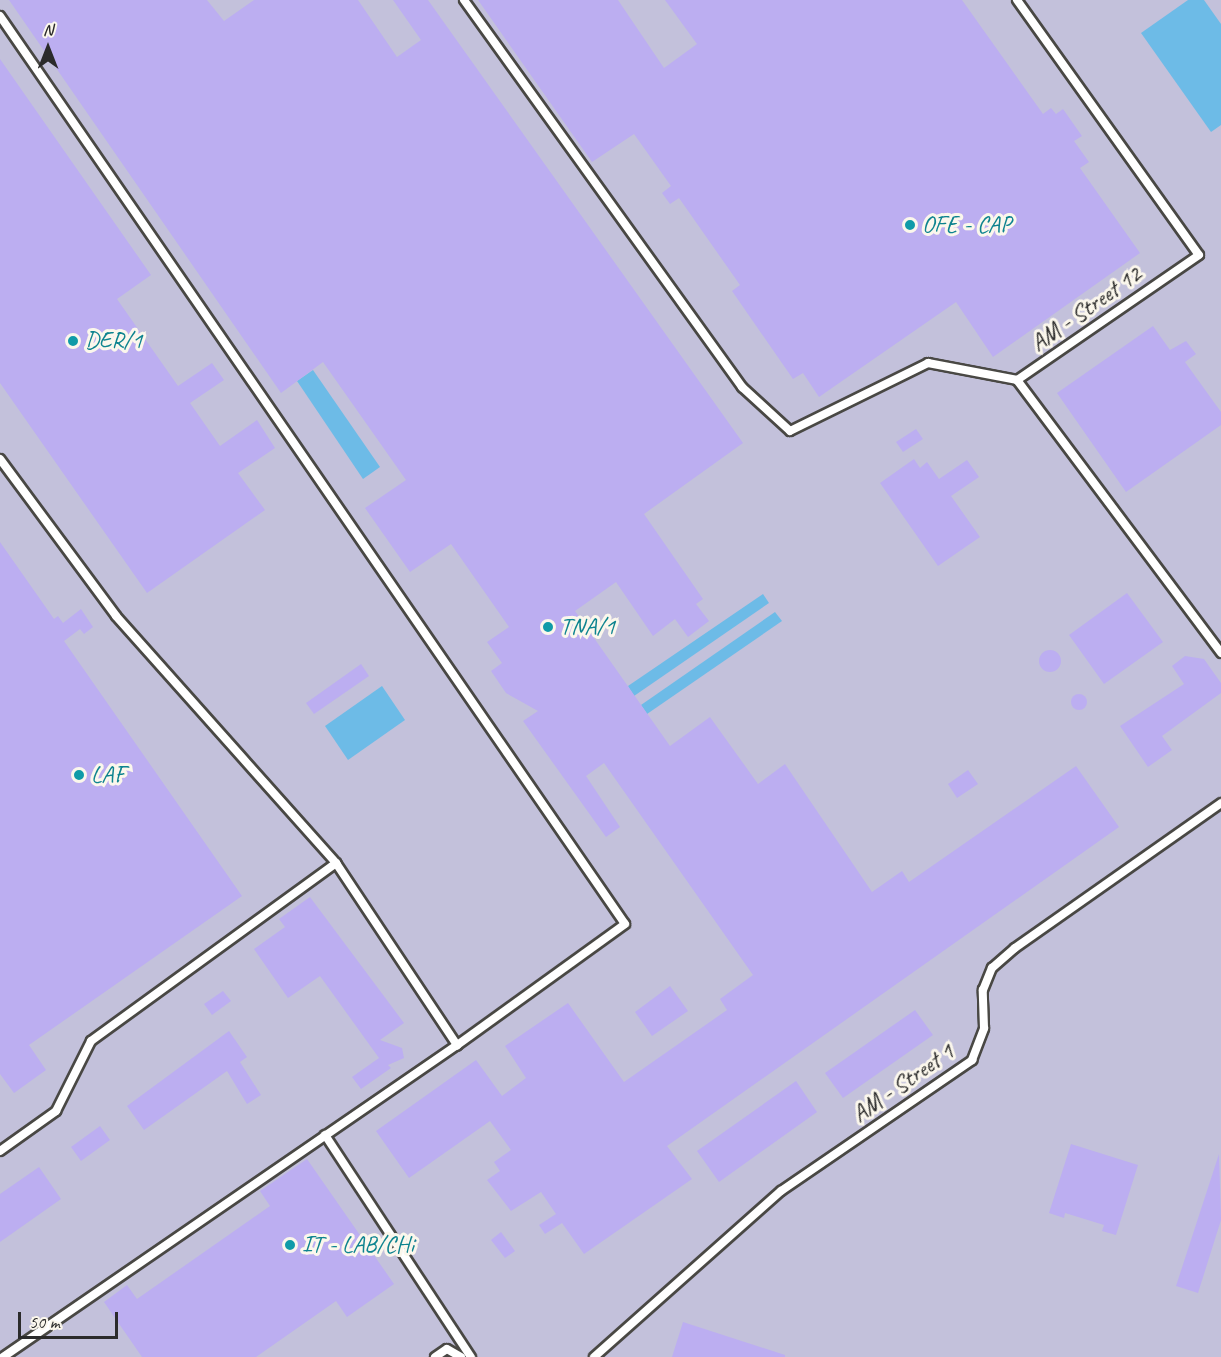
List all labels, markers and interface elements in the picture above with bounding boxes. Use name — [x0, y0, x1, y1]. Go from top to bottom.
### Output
north arrow — [18, 18, 78, 78]
text: N — [43, 20, 53, 40]
place label: OFE - CAP — [922, 211, 1011, 239]
marker: OFE - CAP — [903, 218, 917, 232]
street label: AM - Street 12 — [1025, 260, 1147, 358]
place label: DER/1 — [85, 327, 142, 355]
marker: DER/1 — [66, 334, 80, 348]
place label: TNA/1 — [560, 613, 615, 641]
marker: TNA/1 — [541, 620, 555, 634]
place label: LAF — [91, 761, 124, 789]
marker: LAF — [72, 768, 86, 782]
street label: AM - Street 1 — [846, 1037, 960, 1129]
place label: IT - LAB/CHi — [302, 1231, 414, 1259]
marker: IT - LAB/CHi — [283, 1238, 297, 1252]
scale bar — [21, 1300, 122, 1338]
text: 50 m — [29, 1311, 60, 1333]

